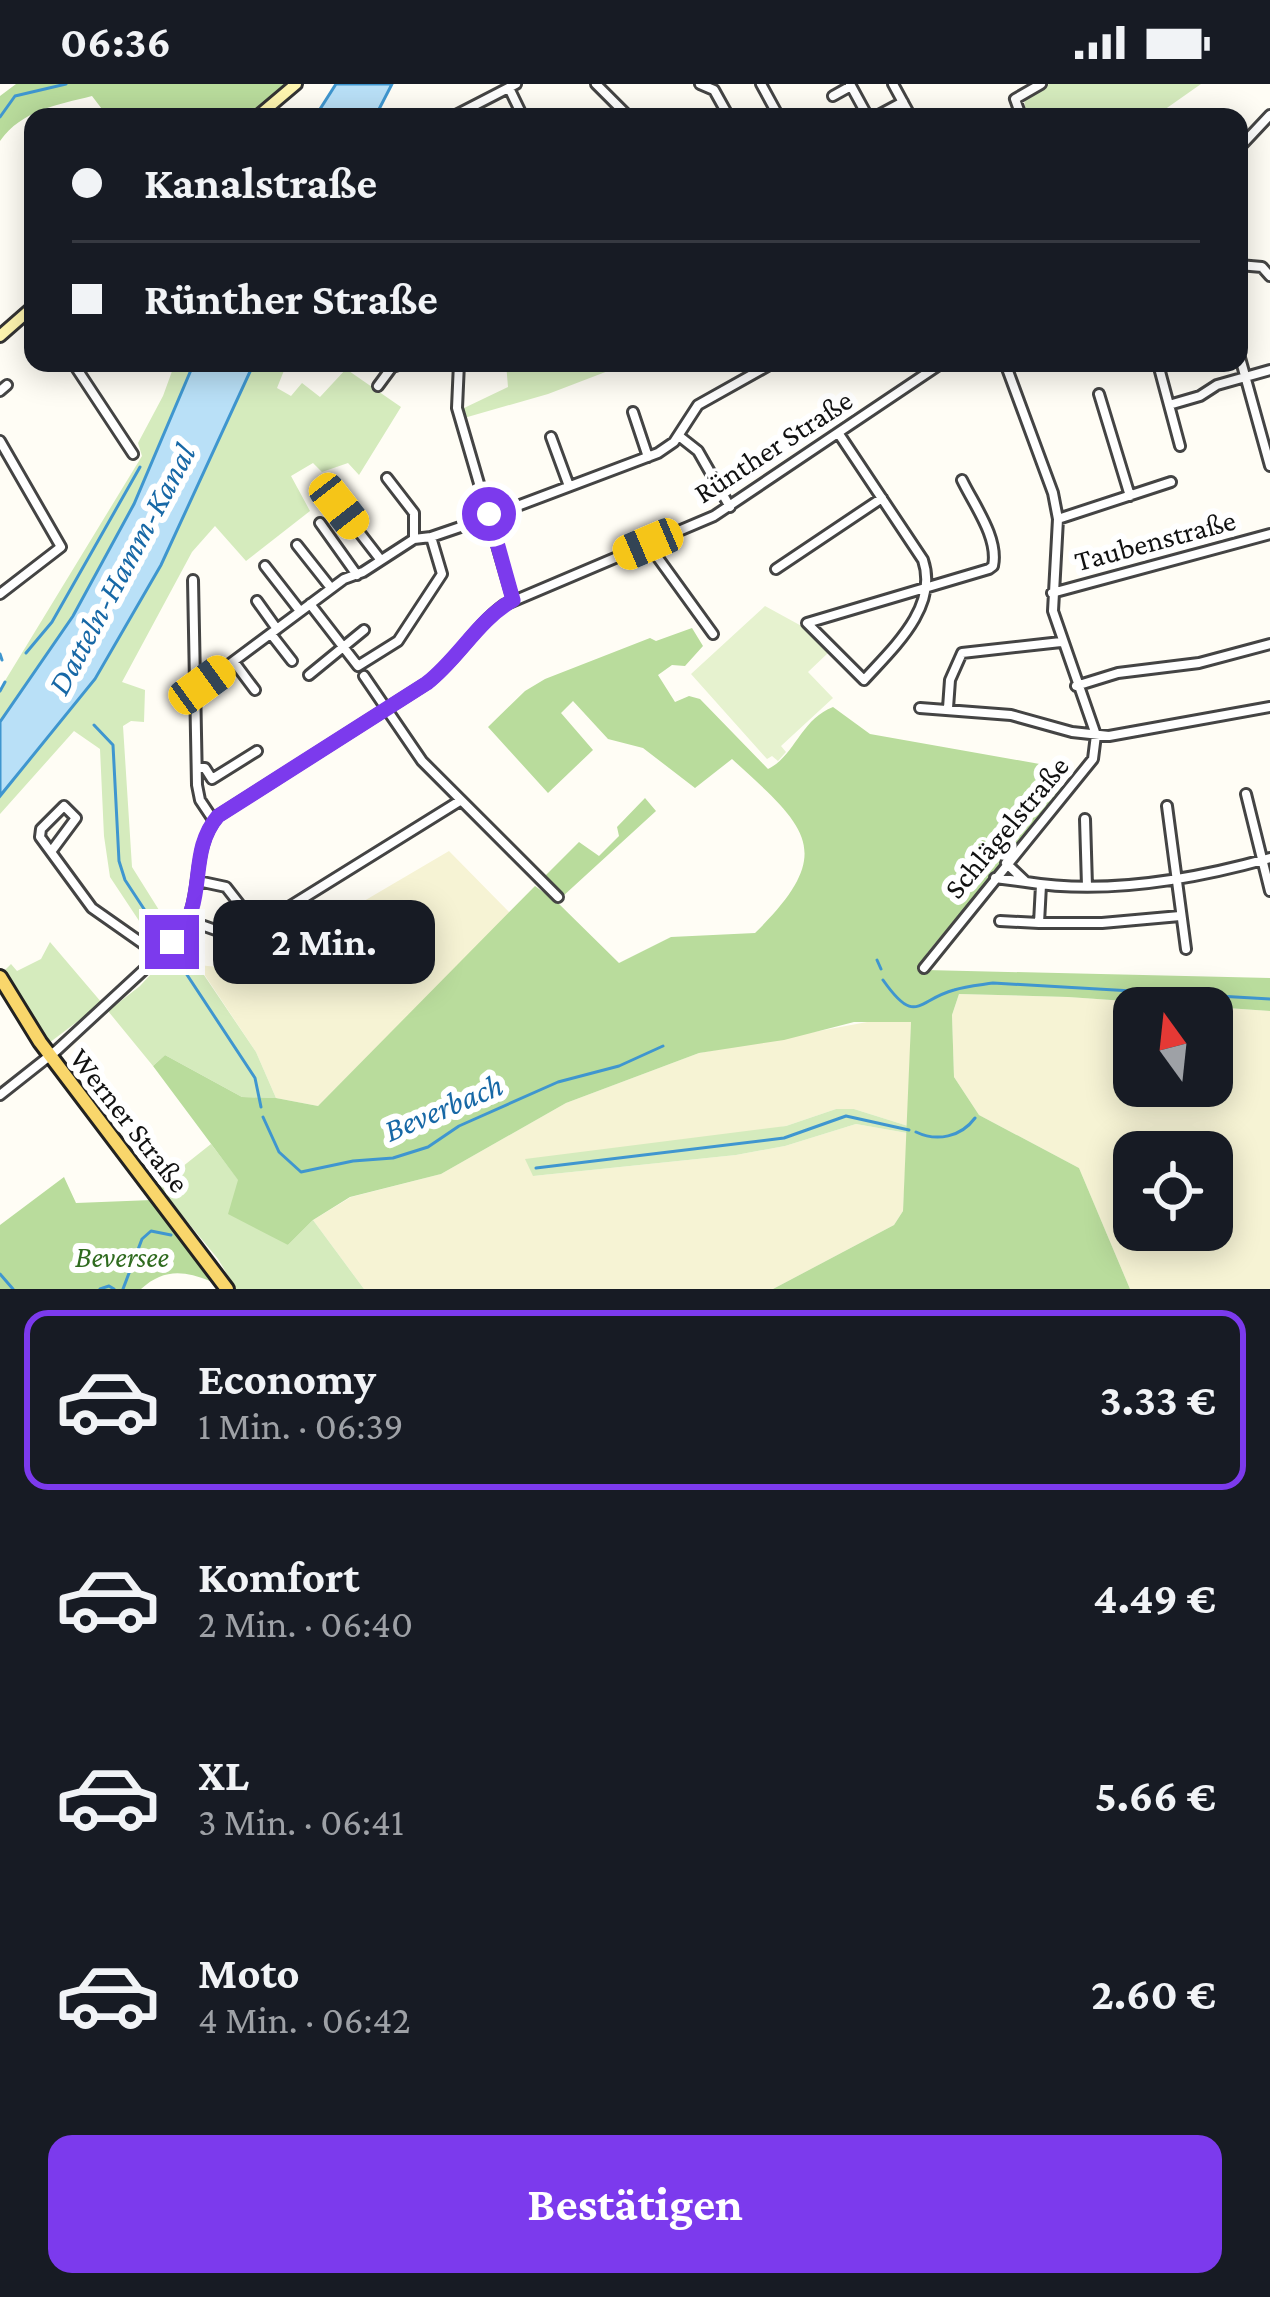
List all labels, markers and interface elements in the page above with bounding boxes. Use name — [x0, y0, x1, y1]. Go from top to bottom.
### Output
text: 06:36 — [60, 17, 171, 67]
text: Kanalstraße — [144, 158, 377, 208]
text: Rünther Straße — [144, 274, 438, 324]
street label: Rünther Straße — [688, 383, 858, 509]
water label: Datteln-Hamm-Kanal — [39, 437, 203, 700]
car — [303, 467, 375, 545]
route start — [462, 487, 516, 541]
street label: Taubenstraße — [1071, 503, 1239, 577]
car — [608, 513, 688, 575]
car — [162, 649, 242, 721]
street label: Schlägelstraße — [937, 749, 1076, 905]
callout: 2 Min. — [214, 900, 436, 984]
route end — [145, 915, 199, 969]
text: 2 Min. — [271, 920, 377, 963]
north arrow — [1113, 987, 1233, 1107]
map controls — [1113, 987, 1233, 1251]
street label: Werner Straße — [64, 1041, 196, 1199]
water label: Beverbach — [378, 1065, 508, 1149]
button: locate — [1113, 1131, 1233, 1251]
park label: Beversee — [75, 1240, 169, 1273]
icon: car — [54, 1346, 162, 1454]
text: Economy — [198, 1354, 376, 1404]
text: 3.33 € — [1100, 1375, 1216, 1425]
text: 1 Min. · 06:39 — [198, 1404, 404, 1447]
icon: car — [54, 1544, 162, 1652]
text: Komfort — [198, 1552, 359, 1602]
text: 4.49 € — [1093, 1573, 1216, 1623]
text: 2 Min. · 06:40 — [198, 1602, 413, 1645]
icon: car — [54, 1742, 162, 1850]
text: XL — [198, 1750, 249, 1800]
text: 5.66 € — [1095, 1771, 1216, 1821]
text: 3 Min. · 06:41 — [198, 1800, 404, 1843]
icon: car — [54, 1940, 162, 2048]
text: Moto — [198, 1948, 300, 1998]
text: 2.60 € — [1091, 1969, 1216, 2019]
text: 4 Min. · 06:42 — [198, 1998, 411, 2041]
button: Bestätigen — [48, 2135, 1222, 2273]

